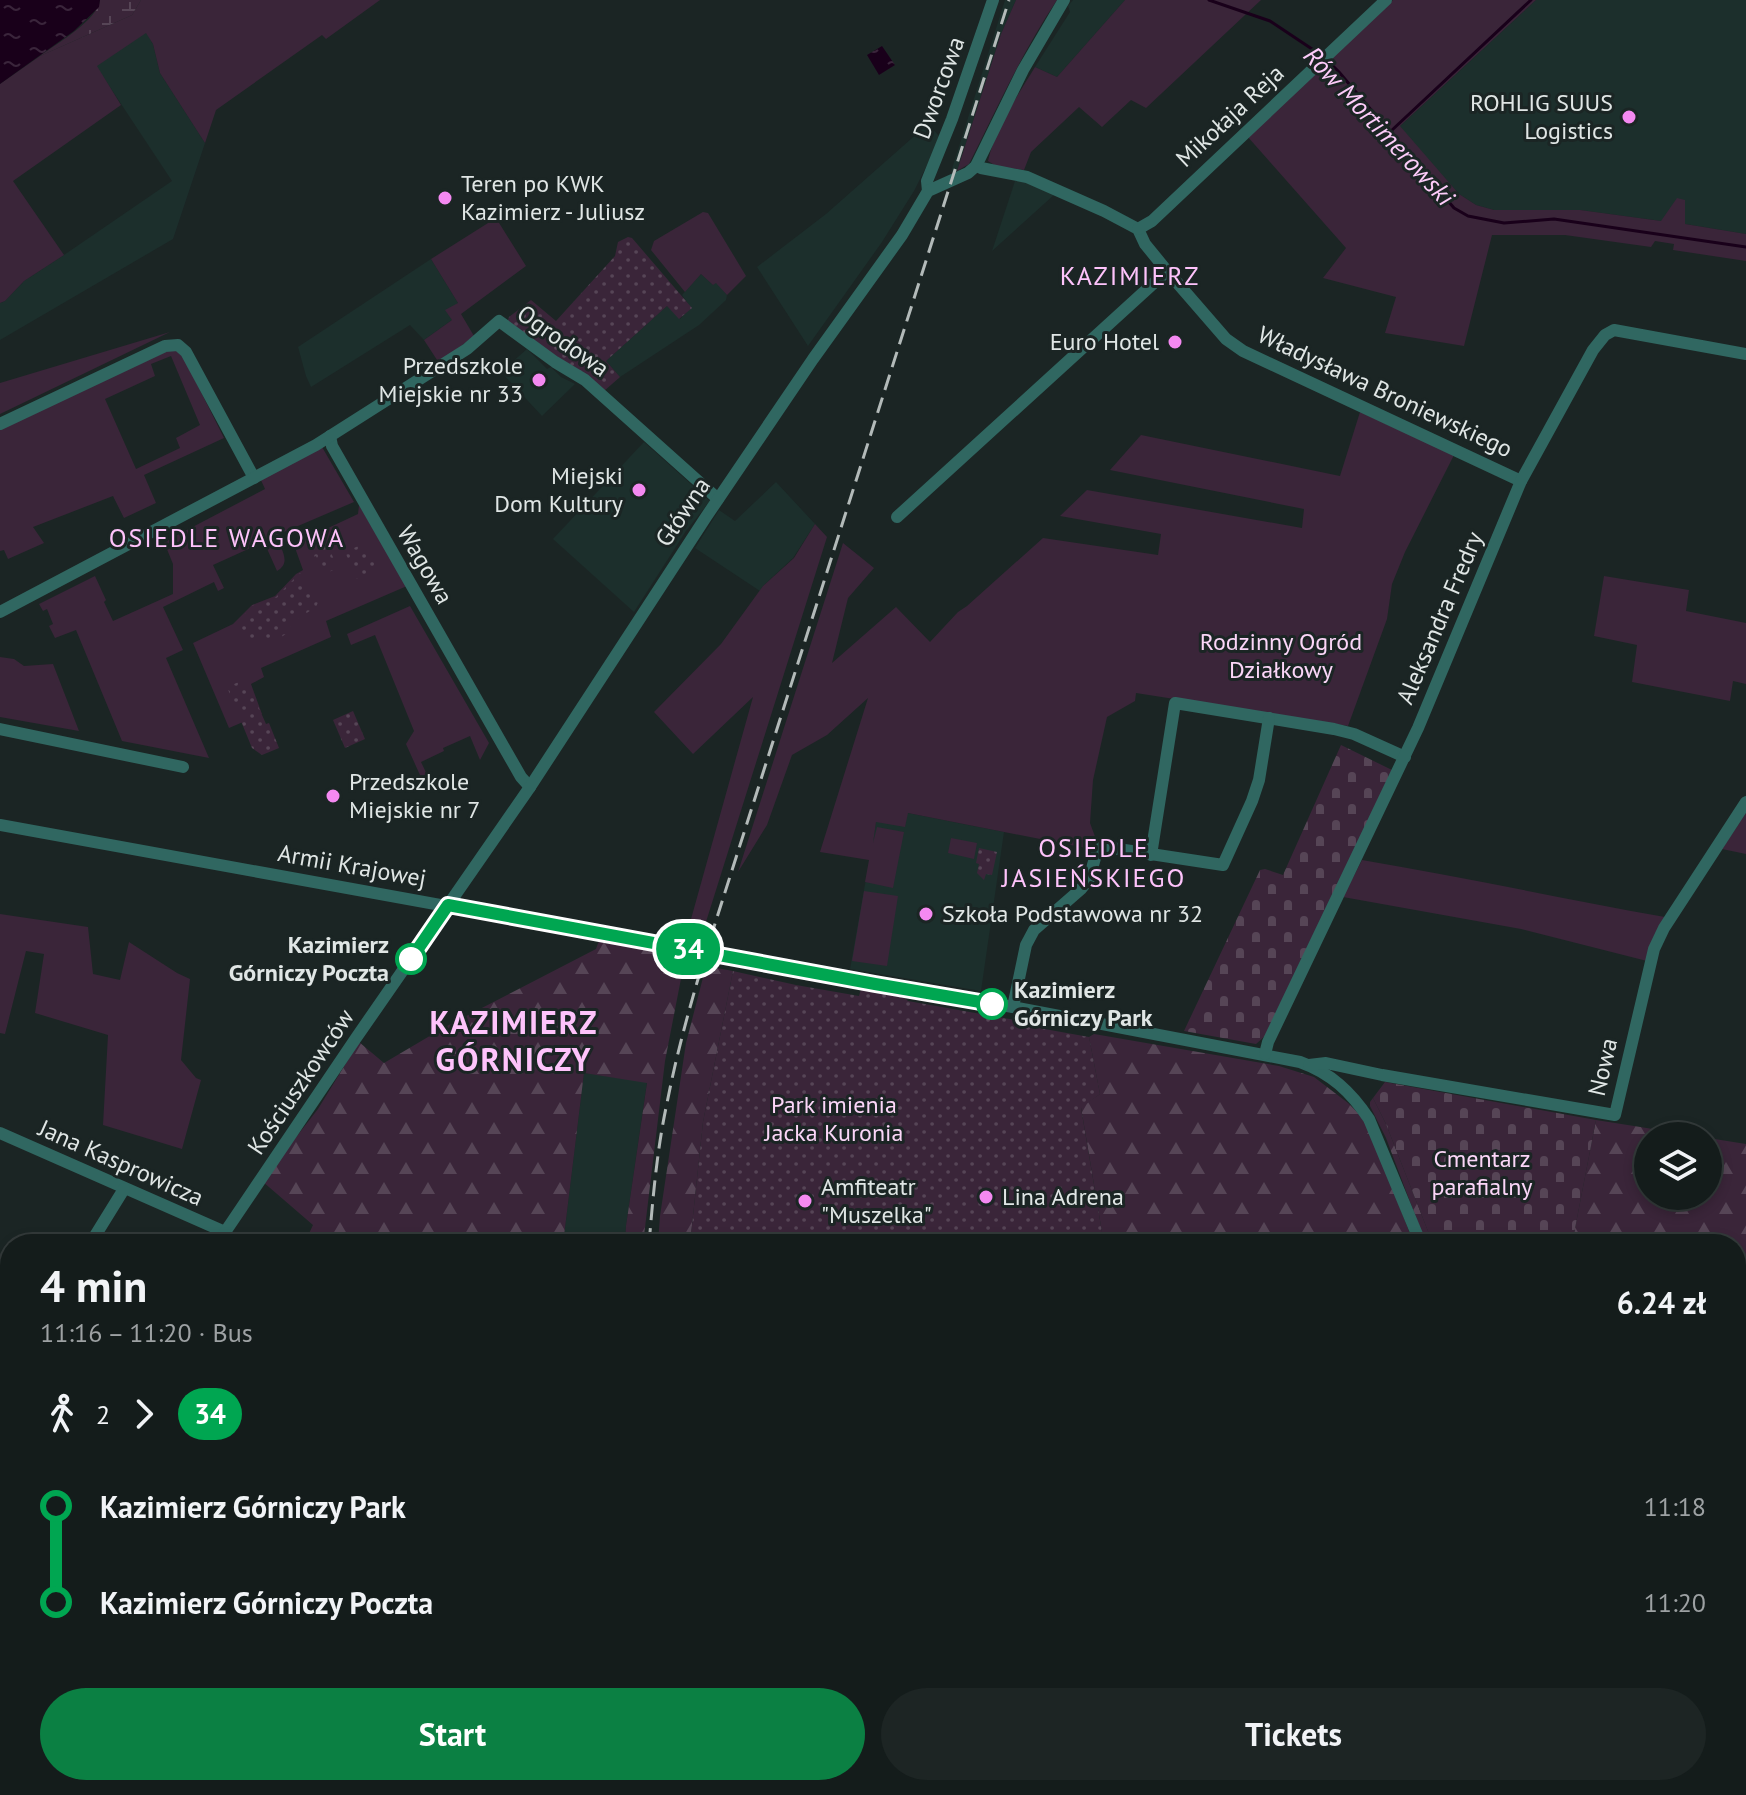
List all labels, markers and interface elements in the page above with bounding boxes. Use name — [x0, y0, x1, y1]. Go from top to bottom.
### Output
street label: Dworcowa — [906, 32, 971, 143]
water label: Rów Mortimerowski — [1297, 39, 1463, 213]
street label: Mikołaja Reja — [1169, 58, 1290, 174]
place label: ROHLIG SUUS Logistics — [1470, 87, 1613, 146]
marker: ROHLIG SUUS Logistics — [1620, 108, 1638, 126]
place label: Teren po KWK Kazimierz - Juliusz — [461, 168, 645, 227]
marker: Teren po KWK Kazimierz - Juliusz — [436, 189, 454, 207]
district label: KAZIMIERZ — [1060, 259, 1200, 292]
street label: Ogrodowa — [511, 298, 615, 384]
street label: Władysława Broniewskiego — [1253, 319, 1518, 464]
place label: Euro Hotel — [1050, 326, 1159, 357]
marker: Euro Hotel — [1166, 333, 1184, 351]
place label: Przedszkole Miejskie nr 33 — [378, 350, 523, 409]
marker: Przedszkole Miejskie nr 33 — [530, 371, 548, 389]
place label: Miejski Dom Kultury — [494, 460, 623, 519]
street label: Główna — [648, 471, 717, 552]
marker: Miejski Dom Kultury — [630, 481, 648, 499]
street label: Wagowa — [391, 520, 460, 610]
district label: OSIEDLE WAGOWA — [109, 521, 345, 554]
street label: Aleksandra Fredry — [1389, 527, 1490, 709]
park label: Rodzinny Ogród Działkowy — [1200, 626, 1362, 685]
place label: Przedszkole Miejskie nr 7 — [349, 766, 480, 825]
marker: Przedszkole Miejskie nr 7 — [324, 787, 342, 805]
district label: OSIEDLE JASIEŃSKIEGO — [1001, 831, 1186, 894]
street label: Armii Krajowej — [276, 837, 429, 894]
place label: Szkoła Podstawowa nr 32 — [942, 898, 1203, 929]
marker: Szkoła Podstawowa nr 32 — [917, 905, 935, 923]
line badge: 34 — [652, 923, 724, 975]
place label: Kazimierz Górniczy Poczta — [229, 929, 389, 988]
text: 34 — [672, 930, 704, 967]
marker: Kazimierz Górniczy Poczta — [396, 944, 426, 974]
place label: Kazimierz Górniczy Park — [1014, 974, 1153, 1033]
marker: Kazimierz Górniczy Park — [977, 989, 1007, 1019]
district label: KAZIMIERZ GÓRNICZY — [429, 1001, 599, 1080]
street label: Kościuszkowców — [240, 1003, 361, 1161]
street label: Nowa — [1581, 1035, 1624, 1099]
park label: Park imienia Jacka Kuronia — [764, 1089, 903, 1148]
street label: Jana Kasprowicza — [33, 1112, 208, 1213]
map controls — [1634, 1122, 1722, 1210]
button: layers — [1634, 1122, 1722, 1210]
park label: Cmentarz parafialny — [1431, 1143, 1533, 1202]
place label: Amfiteatr "Muszelka" — [821, 1171, 932, 1230]
place label: Lina Adrena — [1002, 1181, 1124, 1212]
marker: Lina Adrena — [977, 1188, 995, 1206]
marker: Amfiteatr "Muszelka" — [796, 1192, 814, 1210]
text: 4 min — [40, 1257, 147, 1314]
text: 6.24 zł — [1617, 1283, 1706, 1322]
text: 11:16 – 11:20 · Bus — [40, 1316, 253, 1349]
icon: walk — [40, 1392, 84, 1436]
icon: forward — [122, 1392, 166, 1436]
text: 34 — [194, 1395, 226, 1432]
text: 2 — [96, 1398, 110, 1431]
text: Kazimierz Górniczy Park — [100, 1487, 406, 1526]
text: 11:18 — [1644, 1490, 1706, 1523]
text: Kazimierz Górniczy Poczta — [100, 1583, 433, 1622]
text: 11:20 — [1644, 1586, 1706, 1619]
button: Start — [40, 1688, 865, 1780]
button: Tickets — [881, 1688, 1706, 1780]

